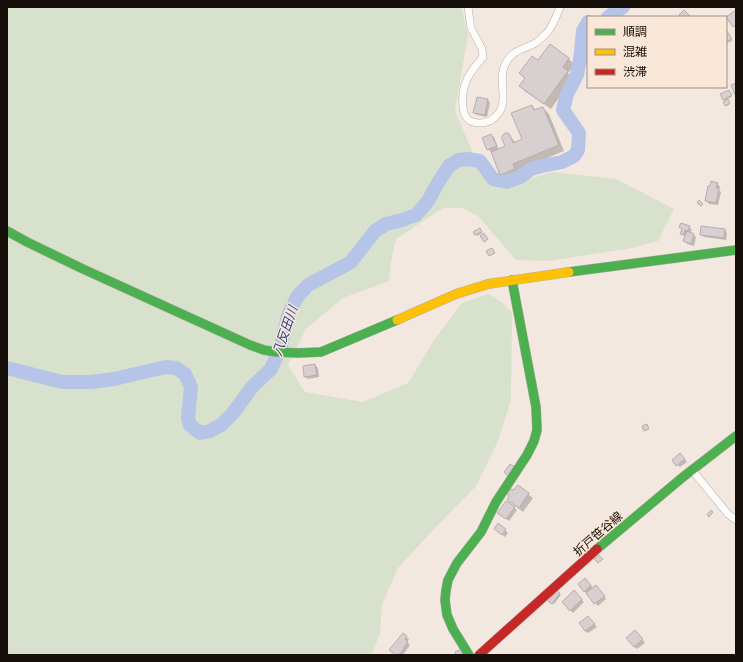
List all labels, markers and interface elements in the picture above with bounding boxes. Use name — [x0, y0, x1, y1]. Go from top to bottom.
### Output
legend — [587, 16, 727, 88]
text: 順調 — [623, 25, 647, 39]
text: 混雑 — [623, 45, 647, 59]
text: 渋滞 — [623, 65, 647, 79]
water label: 八反田川 — [269, 302, 301, 358]
street label: 折戸笹谷線 — [571, 509, 625, 559]

